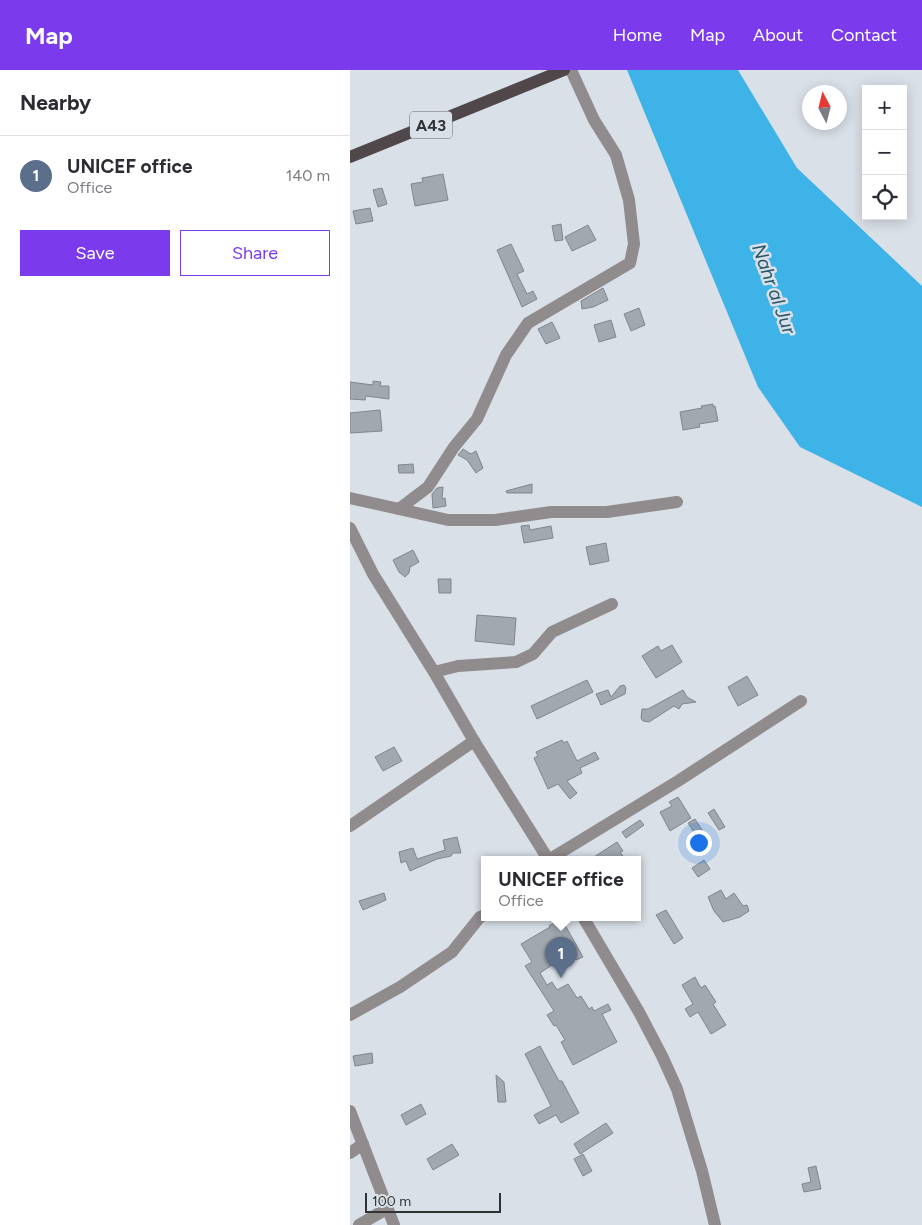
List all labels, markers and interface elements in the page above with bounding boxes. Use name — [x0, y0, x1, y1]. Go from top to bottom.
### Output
text: Map — [25, 21, 73, 50]
text: Home — [613, 24, 662, 46]
text: Map — [690, 24, 725, 46]
text: About — [753, 24, 803, 46]
text: Contact — [831, 24, 897, 46]
north arrow — [802, 85, 847, 130]
map controls — [862, 85, 907, 220]
button: + — [862, 85, 907, 130]
text: Nearby — [20, 90, 91, 115]
road number: A43 — [410, 112, 452, 138]
button: − — [862, 130, 907, 175]
text: UNICEF office — [67, 155, 192, 178]
text: 1 — [33, 166, 39, 185]
text: 140 m — [286, 166, 330, 185]
button: locate — [862, 175, 907, 220]
text: Office — [67, 178, 112, 197]
button: Save — [20, 230, 170, 276]
button: Share — [180, 230, 330, 276]
water label: Nahr al Jur — [747, 241, 801, 338]
your location — [686, 830, 712, 856]
popup — [481, 856, 641, 921]
text: UNICEF office — [498, 868, 624, 891]
text: Office — [498, 891, 544, 910]
pin: 1 — [545, 937, 577, 978]
scale bar — [365, 1190, 501, 1213]
text: 100 m — [372, 1193, 411, 1210]

